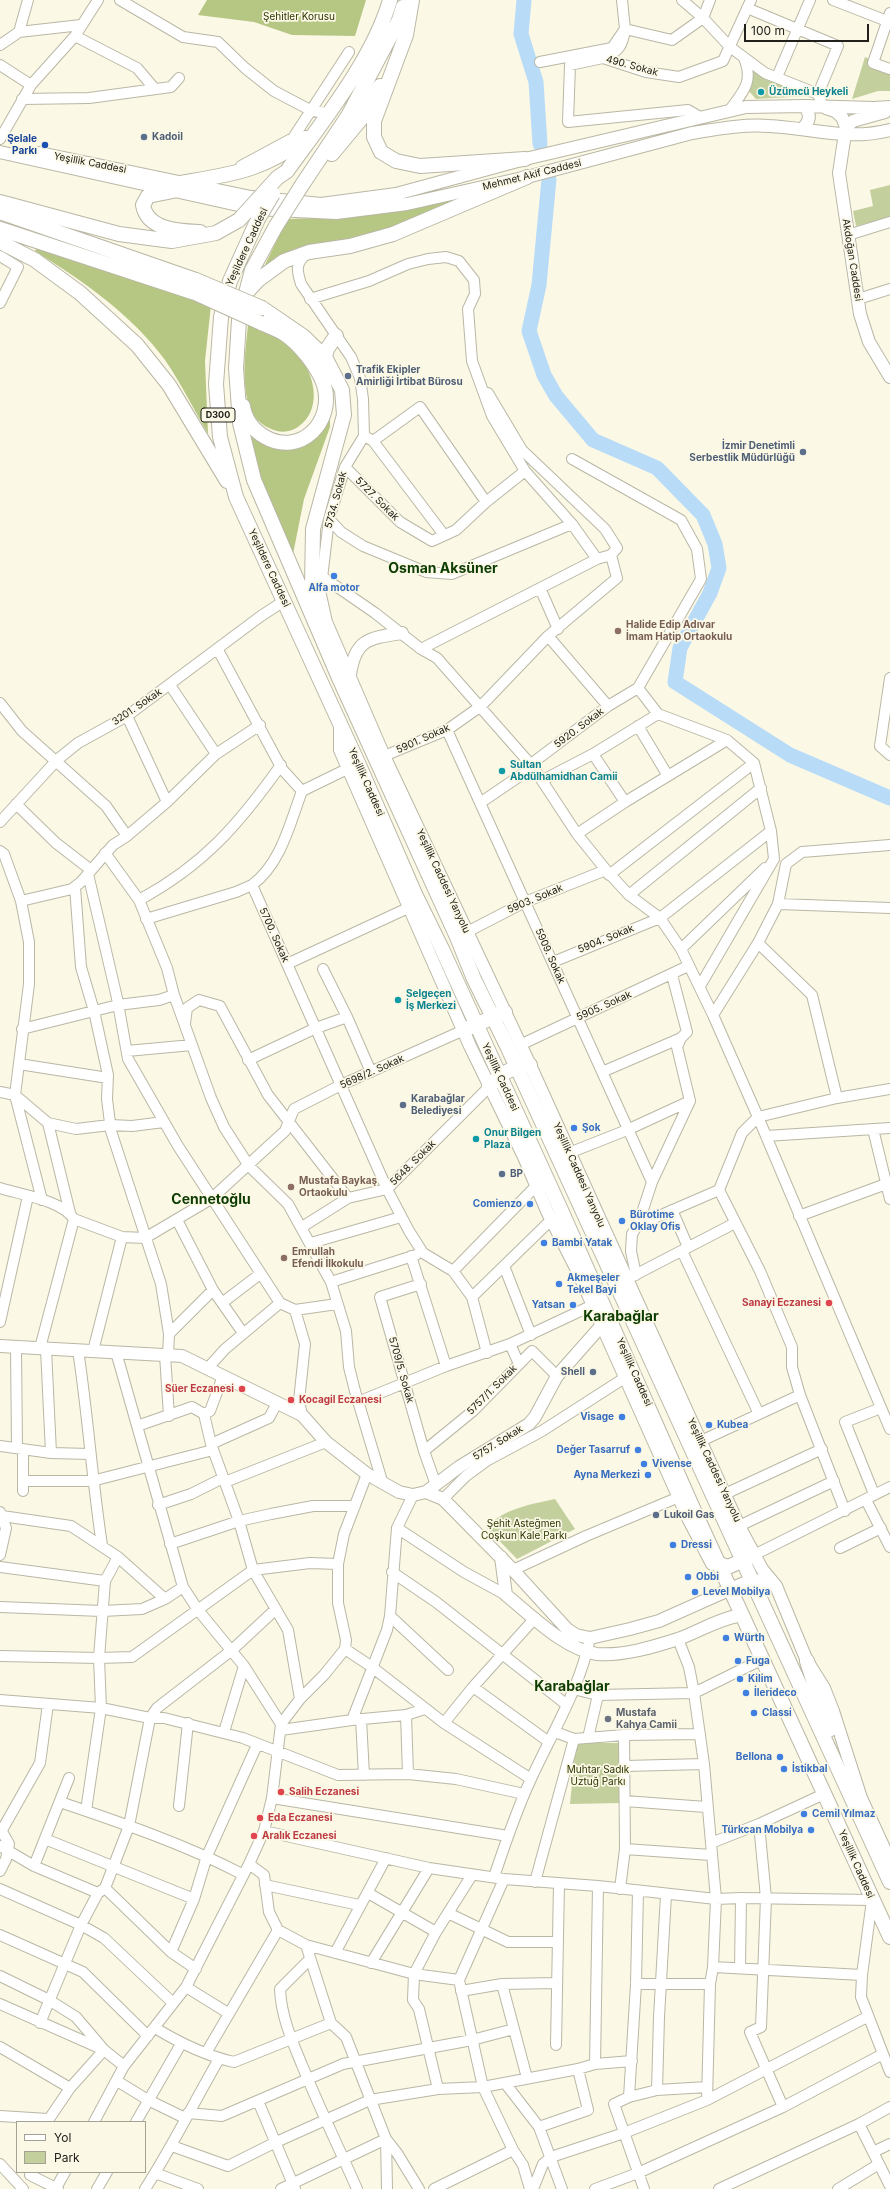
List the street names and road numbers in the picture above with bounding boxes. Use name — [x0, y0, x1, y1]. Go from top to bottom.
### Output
street label: 490. Sokak — [605, 53, 659, 79]
street label: Yeşillik Caddesi — [53, 150, 127, 176]
street label: Mehmet Akif Caddesi — [481, 157, 583, 193]
street label: Yeşildere Caddesi — [224, 206, 270, 288]
street label: Akdoğan Caddesi — [840, 218, 864, 302]
road number: D300 — [201, 408, 235, 422]
street label: 5734. Sokak — [323, 470, 349, 530]
street label: 5727. Sokak — [353, 475, 401, 523]
street label: Yeşildere Caddesi — [246, 527, 292, 609]
street label: 3201. Sokak — [110, 686, 164, 728]
street label: 5920. Sokak — [552, 705, 606, 751]
street label: 5901. Sokak — [394, 722, 452, 756]
street label: Yeşillik Caddesi — [346, 746, 386, 818]
street label: Yeşillik Caddesi Yanyolu — [414, 827, 472, 935]
street label: 5903. Sokak — [505, 882, 565, 916]
street label: 5700. Sokak — [257, 906, 291, 964]
street label: 5904. Sokak — [576, 922, 636, 956]
street label: 5909. Sokak — [532, 927, 568, 985]
street label: 5905. Sokak — [575, 989, 633, 1023]
street label: Yeşillik Caddesi — [479, 1041, 521, 1113]
street label: 5698/2. Sokak — [338, 1052, 406, 1092]
street label: Yeşillik Caddesi Yanyolu — [550, 1121, 608, 1229]
street label: 5648. Sokak — [388, 1138, 438, 1188]
street label: 5709/5. Sokak — [386, 1336, 416, 1404]
street label: Yeşillik Caddesi — [614, 1336, 654, 1408]
street label: 5757/1. Sokak — [465, 1363, 519, 1417]
street label: Yeşillik Caddesi Yanyolu — [685, 1416, 743, 1524]
street label: 5757. Sokak — [471, 1423, 525, 1463]
street label: Yeşillik Caddesi — [836, 1828, 876, 1900]

